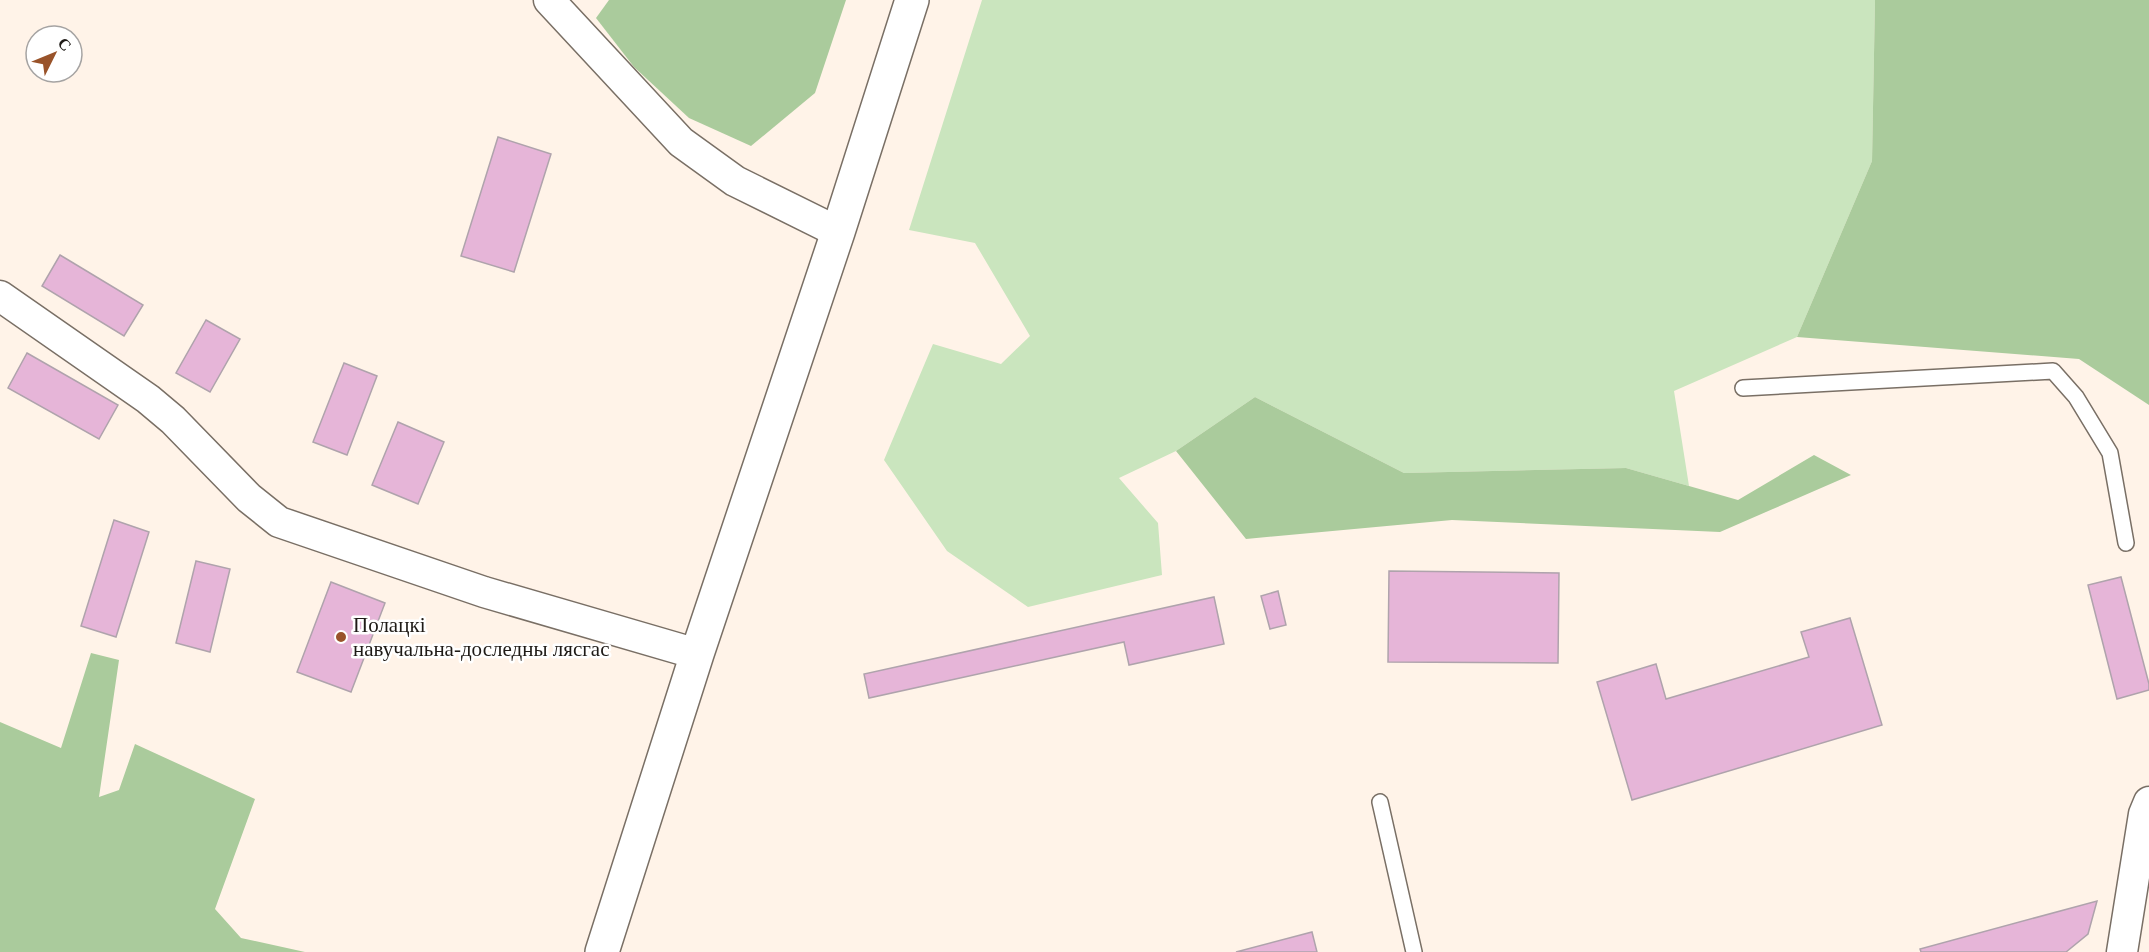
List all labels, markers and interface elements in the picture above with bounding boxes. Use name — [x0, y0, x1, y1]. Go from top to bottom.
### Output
north arrow — [24, 24, 84, 84]
text: С — [54, 34, 75, 54]
place label: Полацкі навучальна-доследны лясгас — [353, 613, 609, 661]
marker: Полацкі навучальна-доследны лясгас — [334, 630, 348, 644]

